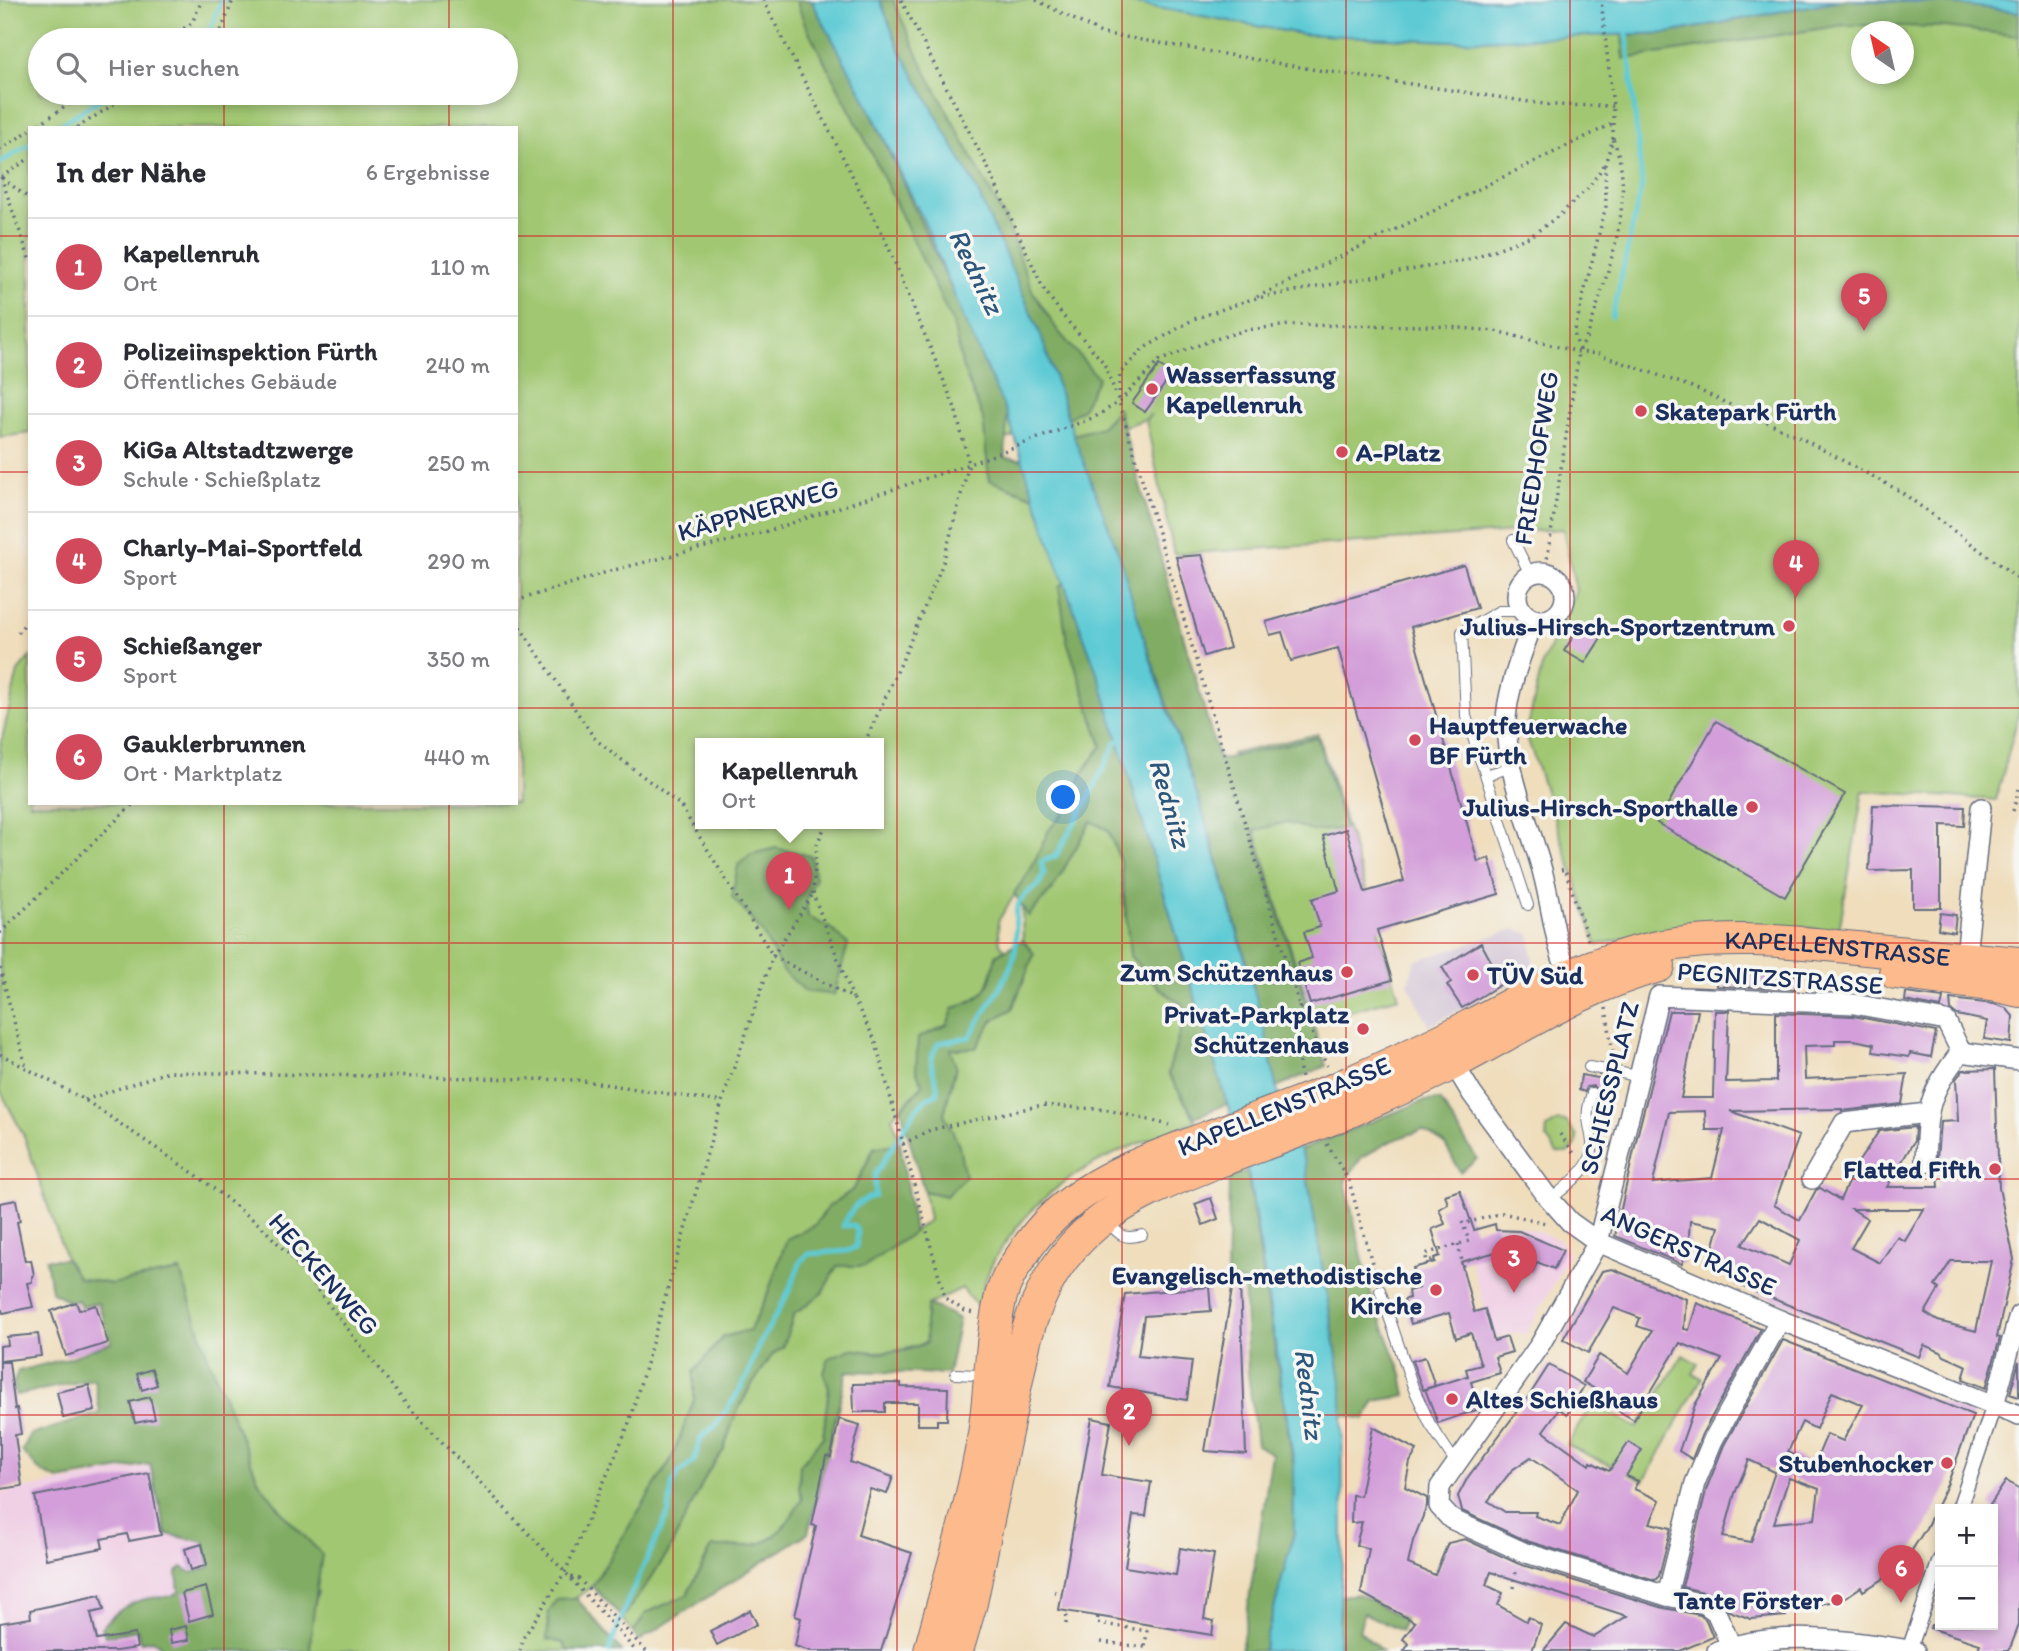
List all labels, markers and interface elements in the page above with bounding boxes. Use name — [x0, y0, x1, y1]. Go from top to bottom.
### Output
north arrow — [1851, 21, 1914, 84]
search box — [28, 28, 518, 105]
icon: search — [52, 48, 90, 86]
text: Hier suchen — [108, 51, 240, 83]
text: In der Nähe — [56, 153, 206, 190]
text: 6 Ergebnisse — [366, 158, 490, 186]
water label: Rednitz — [942, 223, 1013, 321]
text: Kapellenruh — [123, 237, 259, 269]
text: 1 — [74, 253, 84, 281]
text: 110 m — [430, 253, 490, 281]
text: Ort — [123, 269, 157, 297]
pin: 5 — [1841, 273, 1887, 331]
text: Polizeiinspektion Fürth — [123, 335, 377, 367]
text: 2 — [73, 351, 85, 379]
text: 240 m — [425, 351, 490, 379]
place label: Wasserfassung Kapellenruh — [1166, 358, 1336, 420]
text: Öffentliches Gebäude — [123, 367, 337, 395]
street label: FRIEDHOFWEG — [1506, 369, 1566, 547]
marker: Wasserfassung Kapellenruh — [1144, 381, 1160, 397]
place label: Skatepark Fürth — [1655, 395, 1837, 427]
marker: Skatepark Fürth — [1633, 403, 1649, 419]
text: KiGa Altstadtzwerge — [123, 433, 354, 465]
place label: A-Platz — [1355, 436, 1442, 468]
marker: A-Platz — [1334, 444, 1350, 460]
text: 3 — [73, 449, 85, 477]
text: 250 m — [427, 449, 490, 477]
text: Schule · Schießplatz — [123, 465, 321, 493]
street label: KÄPPNERWEG — [674, 472, 842, 548]
text: Charly-Mai-Sportfeld — [123, 531, 362, 563]
pin: 4 — [1773, 540, 1819, 598]
text: 4 — [72, 547, 86, 575]
text: 290 m — [427, 547, 490, 575]
text: Sport — [123, 563, 177, 591]
place label: Julius-Hirsch-Sportzentrum — [1459, 610, 1776, 642]
marker: Julius-Hirsch-Sportzentrum — [1781, 618, 1797, 634]
text: Schießanger — [123, 629, 262, 661]
text: 5 — [73, 645, 85, 673]
text: 350 m — [427, 645, 490, 673]
text: Sport — [123, 661, 177, 689]
place label: Hauptfeuerwache BF Fürth — [1429, 709, 1627, 771]
text: Gauklerbrunnen — [123, 727, 306, 759]
marker: Hauptfeuerwache BF Fürth — [1407, 732, 1423, 748]
popup — [695, 738, 884, 829]
text: 6 — [73, 743, 85, 771]
text: 440 m — [424, 743, 490, 771]
text: Kapellenruh — [721, 754, 858, 786]
water label: Rednitz — [1142, 754, 1200, 853]
text: Ort · Marktplatz — [123, 759, 282, 787]
your location — [1046, 780, 1080, 814]
text: Ort — [721, 786, 756, 814]
place label: Julius-Hirsch-Sporthalle — [1462, 791, 1738, 823]
marker: Julius-Hirsch-Sporthalle — [1744, 799, 1760, 815]
pin: 1 — [766, 852, 812, 910]
street label: KAPELLENSTRASSE — [1724, 924, 1952, 973]
street label: PEGNITZSTRASSE — [1676, 955, 1884, 1001]
place label: Zum Schützenhaus — [1120, 956, 1333, 988]
place label: TÜV Süd — [1486, 959, 1584, 991]
marker: Zum Schützenhaus — [1339, 964, 1355, 980]
marker: TÜV Süd — [1465, 967, 1481, 983]
place label: Privat-Parkplatz Schützenhaus — [1164, 998, 1350, 1060]
street label: SCHIESSPLATZ — [1572, 998, 1646, 1178]
marker: Privat-Parkplatz Schützenhaus — [1355, 1021, 1371, 1037]
street label: KAPELLENSTRASSE — [1173, 1049, 1395, 1163]
place label: Flatted Fifth — [1843, 1153, 1981, 1185]
marker: Flatted Fifth — [1987, 1161, 2003, 1177]
street label: ANGERSTRASSE — [1597, 1197, 1781, 1303]
street label: HECKENWEG — [262, 1206, 386, 1342]
pin: 3 — [1491, 1235, 1537, 1293]
place label: Evangelisch-methodistische Kirche — [1112, 1259, 1422, 1321]
marker: Evangelisch-methodistische Kirche — [1428, 1282, 1444, 1298]
water label: Rednitz — [1288, 1347, 1333, 1443]
place label: Altes Schießhaus — [1465, 1383, 1658, 1415]
pin: 2 — [1106, 1388, 1152, 1446]
marker: Altes Schießhaus — [1444, 1391, 1460, 1407]
place label: Stubenhocker — [1778, 1447, 1934, 1479]
marker: Stubenhocker — [1939, 1455, 1955, 1471]
map controls — [1935, 1504, 1998, 1630]
button: + — [1935, 1504, 1998, 1567]
pin: 6 — [1878, 1545, 1924, 1603]
button: − — [1935, 1567, 1998, 1630]
place label: Tante Förster — [1673, 1584, 1824, 1616]
marker: Tante Förster — [1829, 1592, 1845, 1608]

